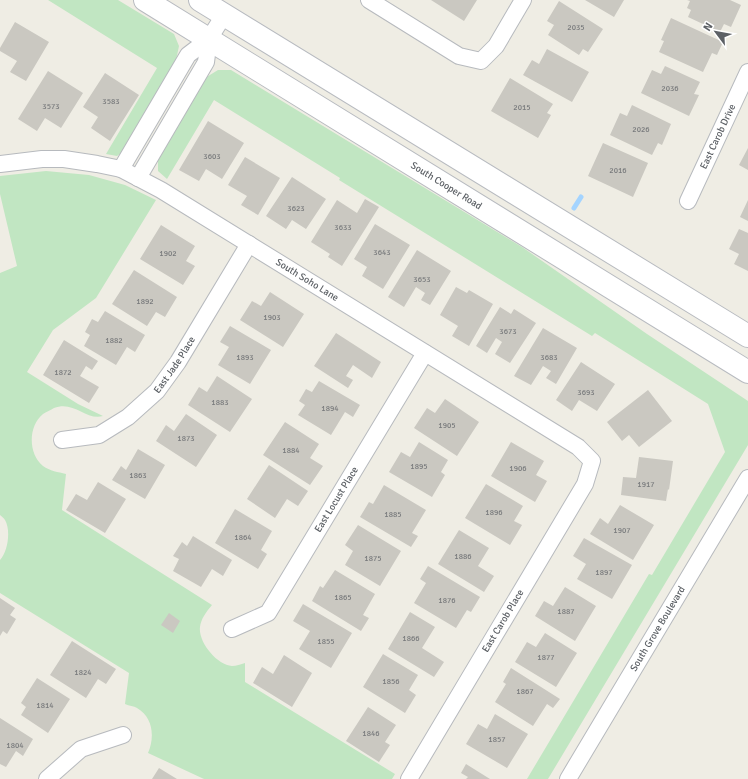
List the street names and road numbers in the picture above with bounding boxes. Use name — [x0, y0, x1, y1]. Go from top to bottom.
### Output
street label: East Carob Drive — [698, 102, 738, 171]
street label: South Cooper Road — [408, 159, 484, 212]
street label: South Soho Lane — [273, 256, 341, 304]
street label: East Jade Place — [151, 334, 198, 396]
street label: East Locust Place — [312, 464, 361, 535]
street label: South Grove Boulevard — [628, 584, 688, 674]
street label: East Carob Place — [480, 587, 526, 655]

